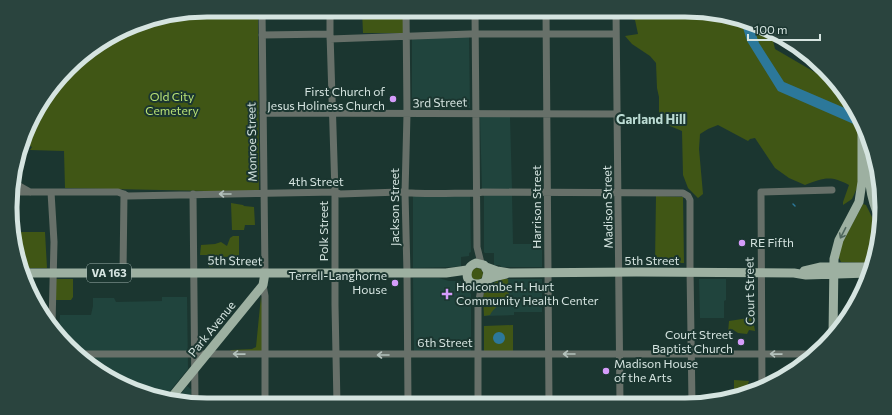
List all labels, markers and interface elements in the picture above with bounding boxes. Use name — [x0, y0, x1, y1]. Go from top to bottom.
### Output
scale bar — [748, 16, 820, 42]
text: 100 m — [754, 22, 788, 36]
place label: First Church of Jesus Holiness Church — [267, 84, 385, 113]
park label: Old City Cemetery — [145, 89, 199, 117]
marker: First Church of Jesus Holiness Church — [388, 94, 398, 104]
street label: 3rd Street — [413, 95, 467, 109]
street label: Monroe Street — [243, 102, 259, 182]
district label: Garland Hill — [616, 111, 686, 127]
street label: Harrison Street — [529, 165, 543, 249]
street label: Madison Street — [599, 165, 615, 249]
street label: Jackson Street — [387, 168, 402, 246]
street label: 4th Street — [288, 174, 344, 188]
one-way arrow — [219, 190, 232, 198]
street label: Polk Street — [316, 201, 330, 261]
one-way arrow — [839, 227, 846, 239]
place label: RE Fifth — [750, 235, 794, 249]
marker: RE Fifth — [737, 238, 747, 248]
street label: 5th Street — [207, 253, 263, 267]
street label: 5th Street — [625, 253, 680, 267]
street label: Court Street — [741, 257, 757, 325]
road number: VA 163 — [87, 264, 131, 282]
place label: Terrell-Langhorne House — [288, 268, 387, 296]
marker: Terrell-Langhorne House — [390, 278, 400, 288]
place label: Holcombe H. Hurt Community Health Center — [456, 279, 599, 307]
marker: Holcombe H. Hurt Community Health Center — [441, 288, 453, 300]
street label: Park Avenue — [185, 298, 238, 359]
place label: Court Street Baptist Church — [652, 327, 733, 355]
street label: 6th Street — [417, 335, 473, 349]
marker: Court Street Baptist Church — [736, 337, 746, 347]
one-way arrow — [233, 350, 246, 358]
one-way arrow — [563, 350, 576, 358]
one-way arrow — [770, 350, 783, 358]
one-way arrow — [377, 351, 390, 359]
place label: Madison House of the Arts — [614, 356, 698, 384]
marker: Madison House of the Arts — [601, 366, 611, 376]

